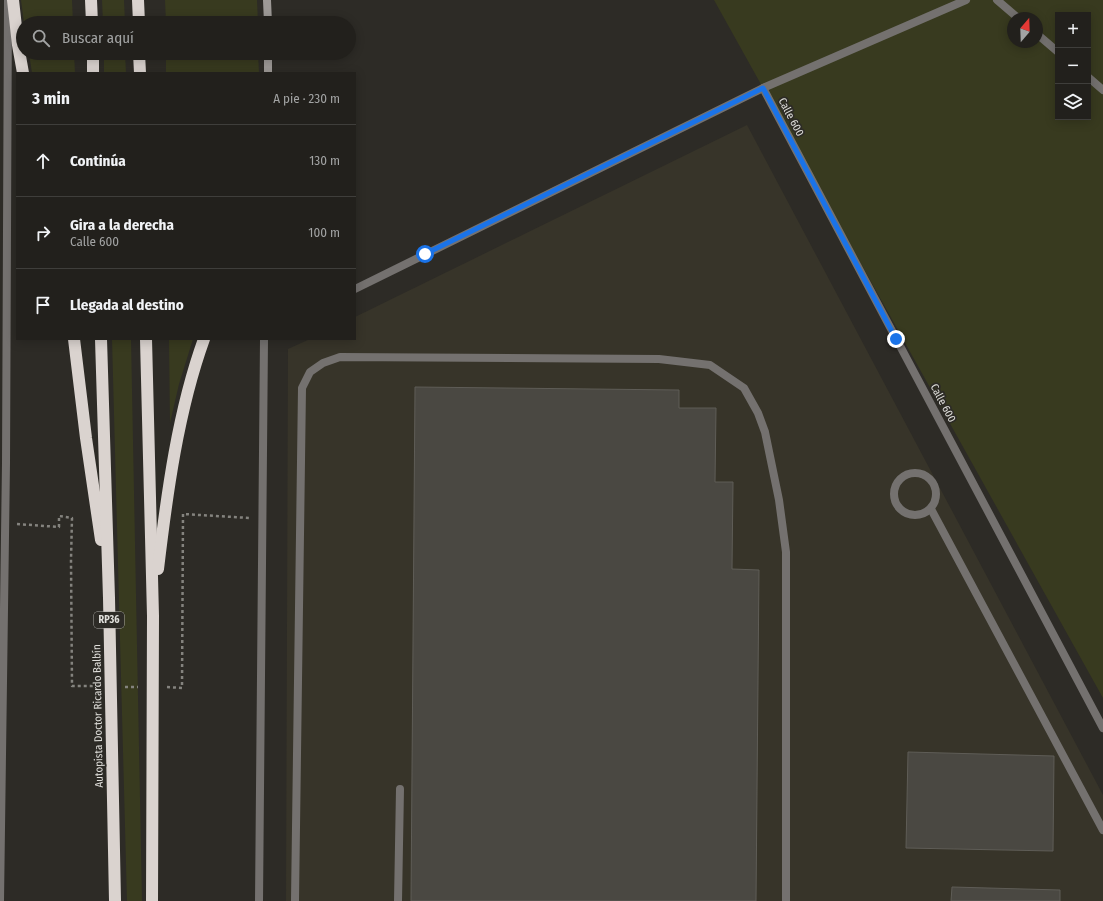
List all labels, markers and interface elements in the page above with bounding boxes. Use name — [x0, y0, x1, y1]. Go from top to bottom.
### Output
north arrow — [1007, 12, 1043, 48]
map controls — [1055, 12, 1091, 120]
button: + — [1055, 12, 1091, 48]
search box — [16, 16, 356, 60]
icon: search — [30, 27, 52, 49]
text: Buscar aquí — [62, 29, 134, 47]
button: − — [1055, 48, 1091, 84]
button: layers — [1055, 84, 1091, 120]
text: 3 min — [32, 88, 70, 109]
text: A pie · 230 m — [273, 91, 340, 106]
street label: Calle 600 — [776, 96, 807, 139]
icon: ahead — [32, 150, 54, 172]
text: Continúa — [70, 152, 126, 170]
text: 130 m — [309, 153, 340, 168]
text: Gira a la derecha — [70, 216, 174, 234]
icon: right — [32, 222, 54, 244]
text: 100 m — [308, 225, 340, 240]
text: Calle 600 — [70, 234, 119, 249]
route start — [416, 245, 434, 263]
icon: arrive — [32, 294, 54, 316]
text: Llegada al destino — [70, 296, 184, 314]
route end — [887, 330, 905, 348]
street label: Calle 600 — [928, 382, 959, 425]
road number: RP36 — [94, 612, 124, 628]
street label: Autopista Doctor Ricardo Balbín — [90, 644, 106, 788]

